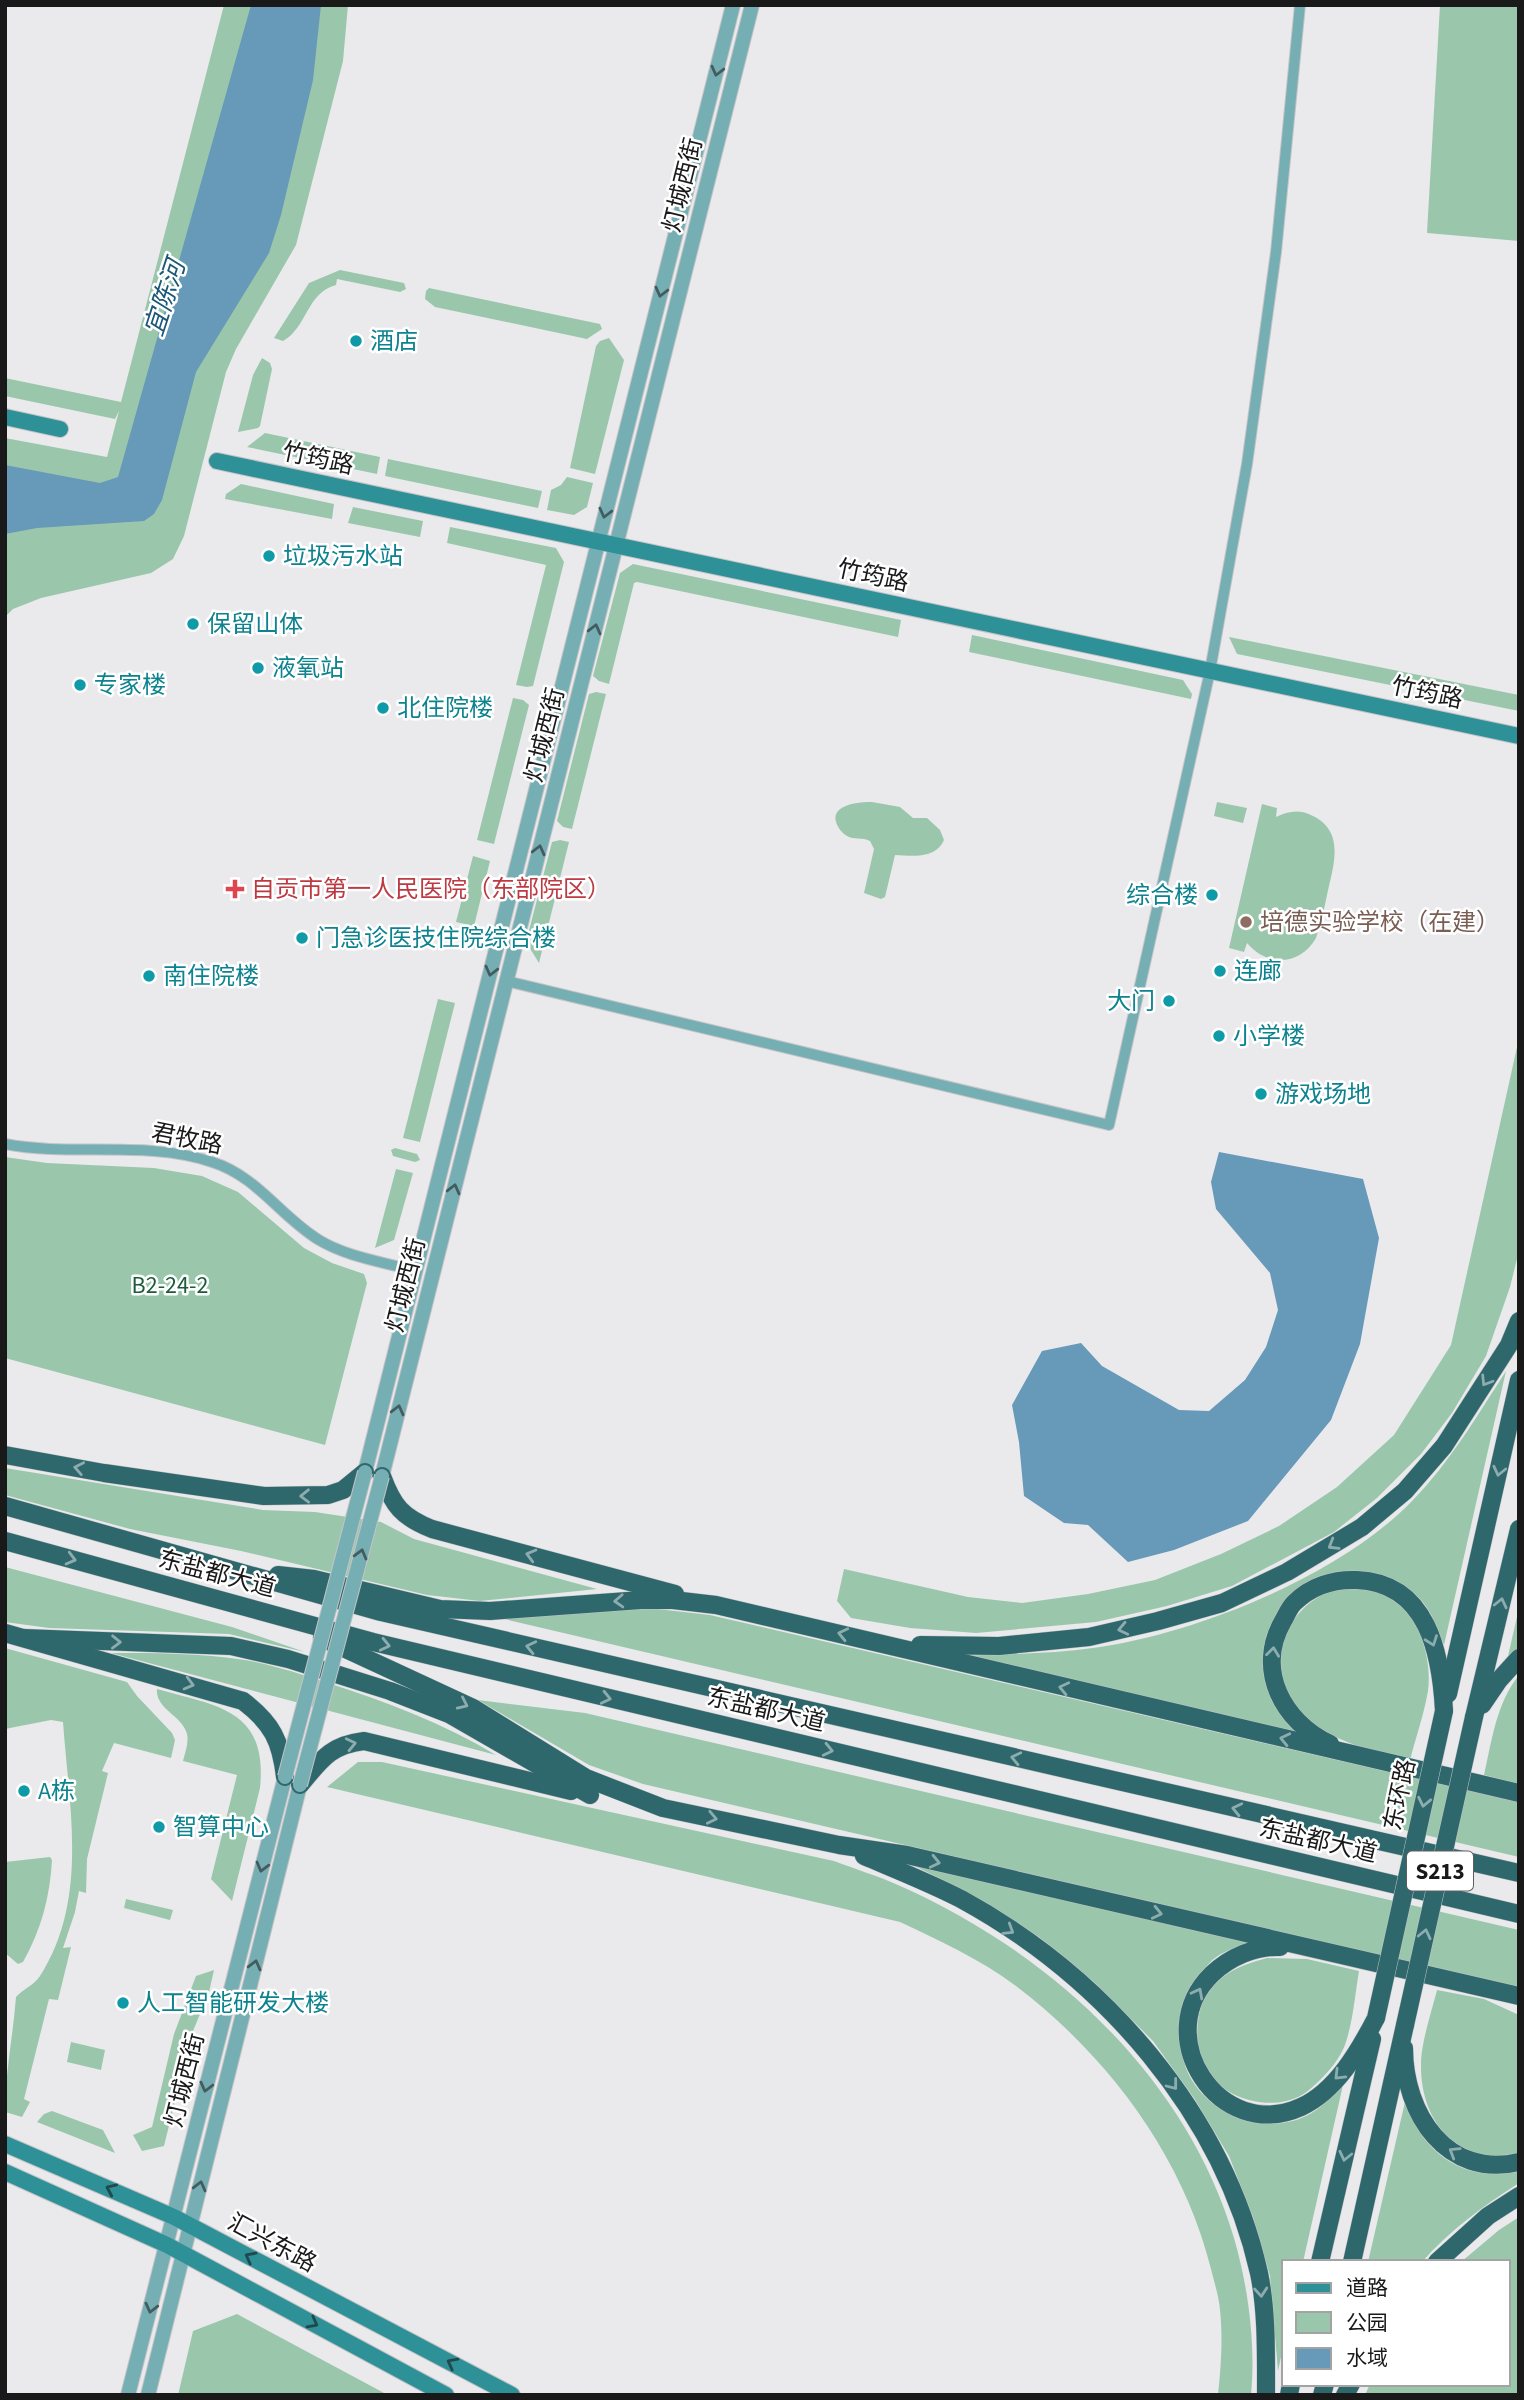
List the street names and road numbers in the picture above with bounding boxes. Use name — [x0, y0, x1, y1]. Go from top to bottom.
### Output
street label: 灯城西街 — [654, 134, 712, 236]
street label: 竹筠路 — [279, 434, 357, 484]
street label: 竹筠路 — [834, 551, 912, 601]
street label: 竹筠路 — [1388, 668, 1466, 718]
street label: 灯城西街 — [516, 684, 574, 786]
street label: 君牧路 — [148, 1115, 226, 1163]
street label: 灯城西街 — [377, 1234, 435, 1336]
street label: 东盐都大道 — [155, 1542, 279, 1606]
street label: 东盐都大道 — [704, 1679, 828, 1741]
street label: 东环路 — [1375, 1756, 1425, 1834]
street label: 东盐都大道 — [1256, 1810, 1380, 1872]
road number: S213 — [1407, 1852, 1473, 1890]
street label: 灯城西街 — [156, 2029, 214, 2131]
street label: 汇兴东路 — [221, 2205, 323, 2281]

